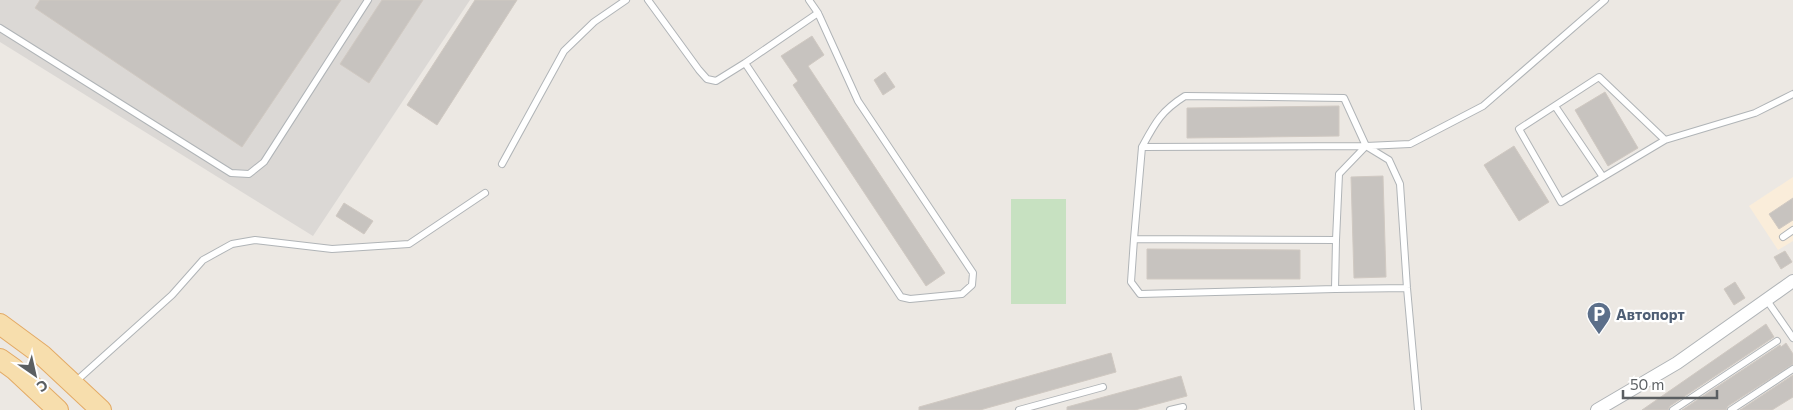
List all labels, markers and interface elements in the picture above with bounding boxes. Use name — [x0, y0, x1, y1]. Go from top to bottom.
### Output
parking icon: Автопорт — [1586, 301, 1612, 335]
place label: Автопорт — [1616, 305, 1685, 323]
north arrow — [10, 350, 60, 400]
scale bar — [1623, 368, 1717, 400]
text: 50 m — [1630, 375, 1664, 393]
text: С — [34, 376, 51, 396]

